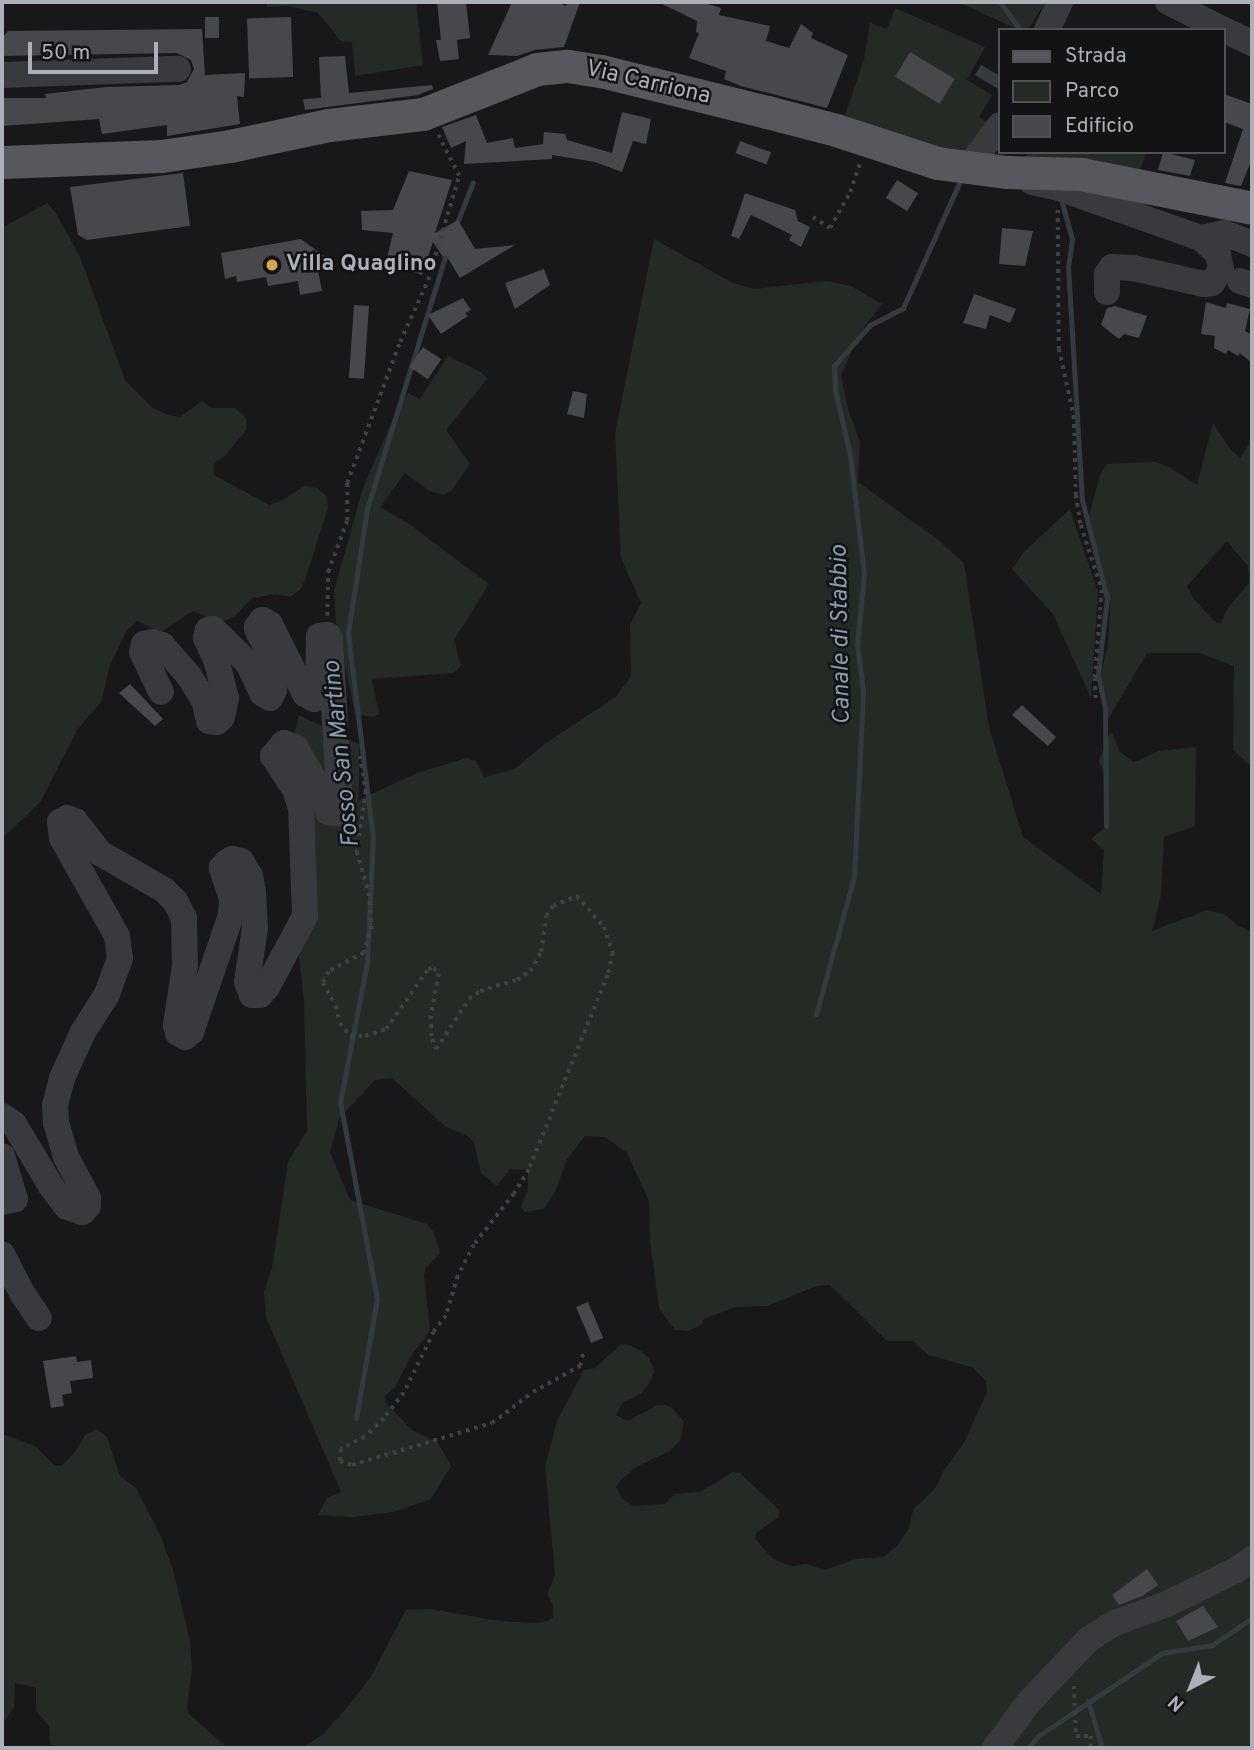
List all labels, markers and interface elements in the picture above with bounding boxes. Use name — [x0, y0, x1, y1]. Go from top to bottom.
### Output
scale bar — [32, 28, 161, 72]
legend — [998, 28, 1226, 154]
text: 50 m — [41, 40, 90, 67]
text: Strada — [1065, 43, 1126, 70]
street label: Via Carriona — [583, 56, 713, 112]
text: Parco — [1065, 78, 1119, 105]
text: Edificio — [1065, 113, 1134, 140]
place label: Villa Quaglino — [286, 251, 437, 279]
marker: Villa Quaglino — [264, 257, 280, 273]
water label: Canale di Stabbio — [826, 545, 858, 725]
water label: Fosso San Martino — [319, 659, 367, 849]
north arrow — [1156, 1652, 1226, 1722]
text: N — [1164, 1689, 1190, 1716]

